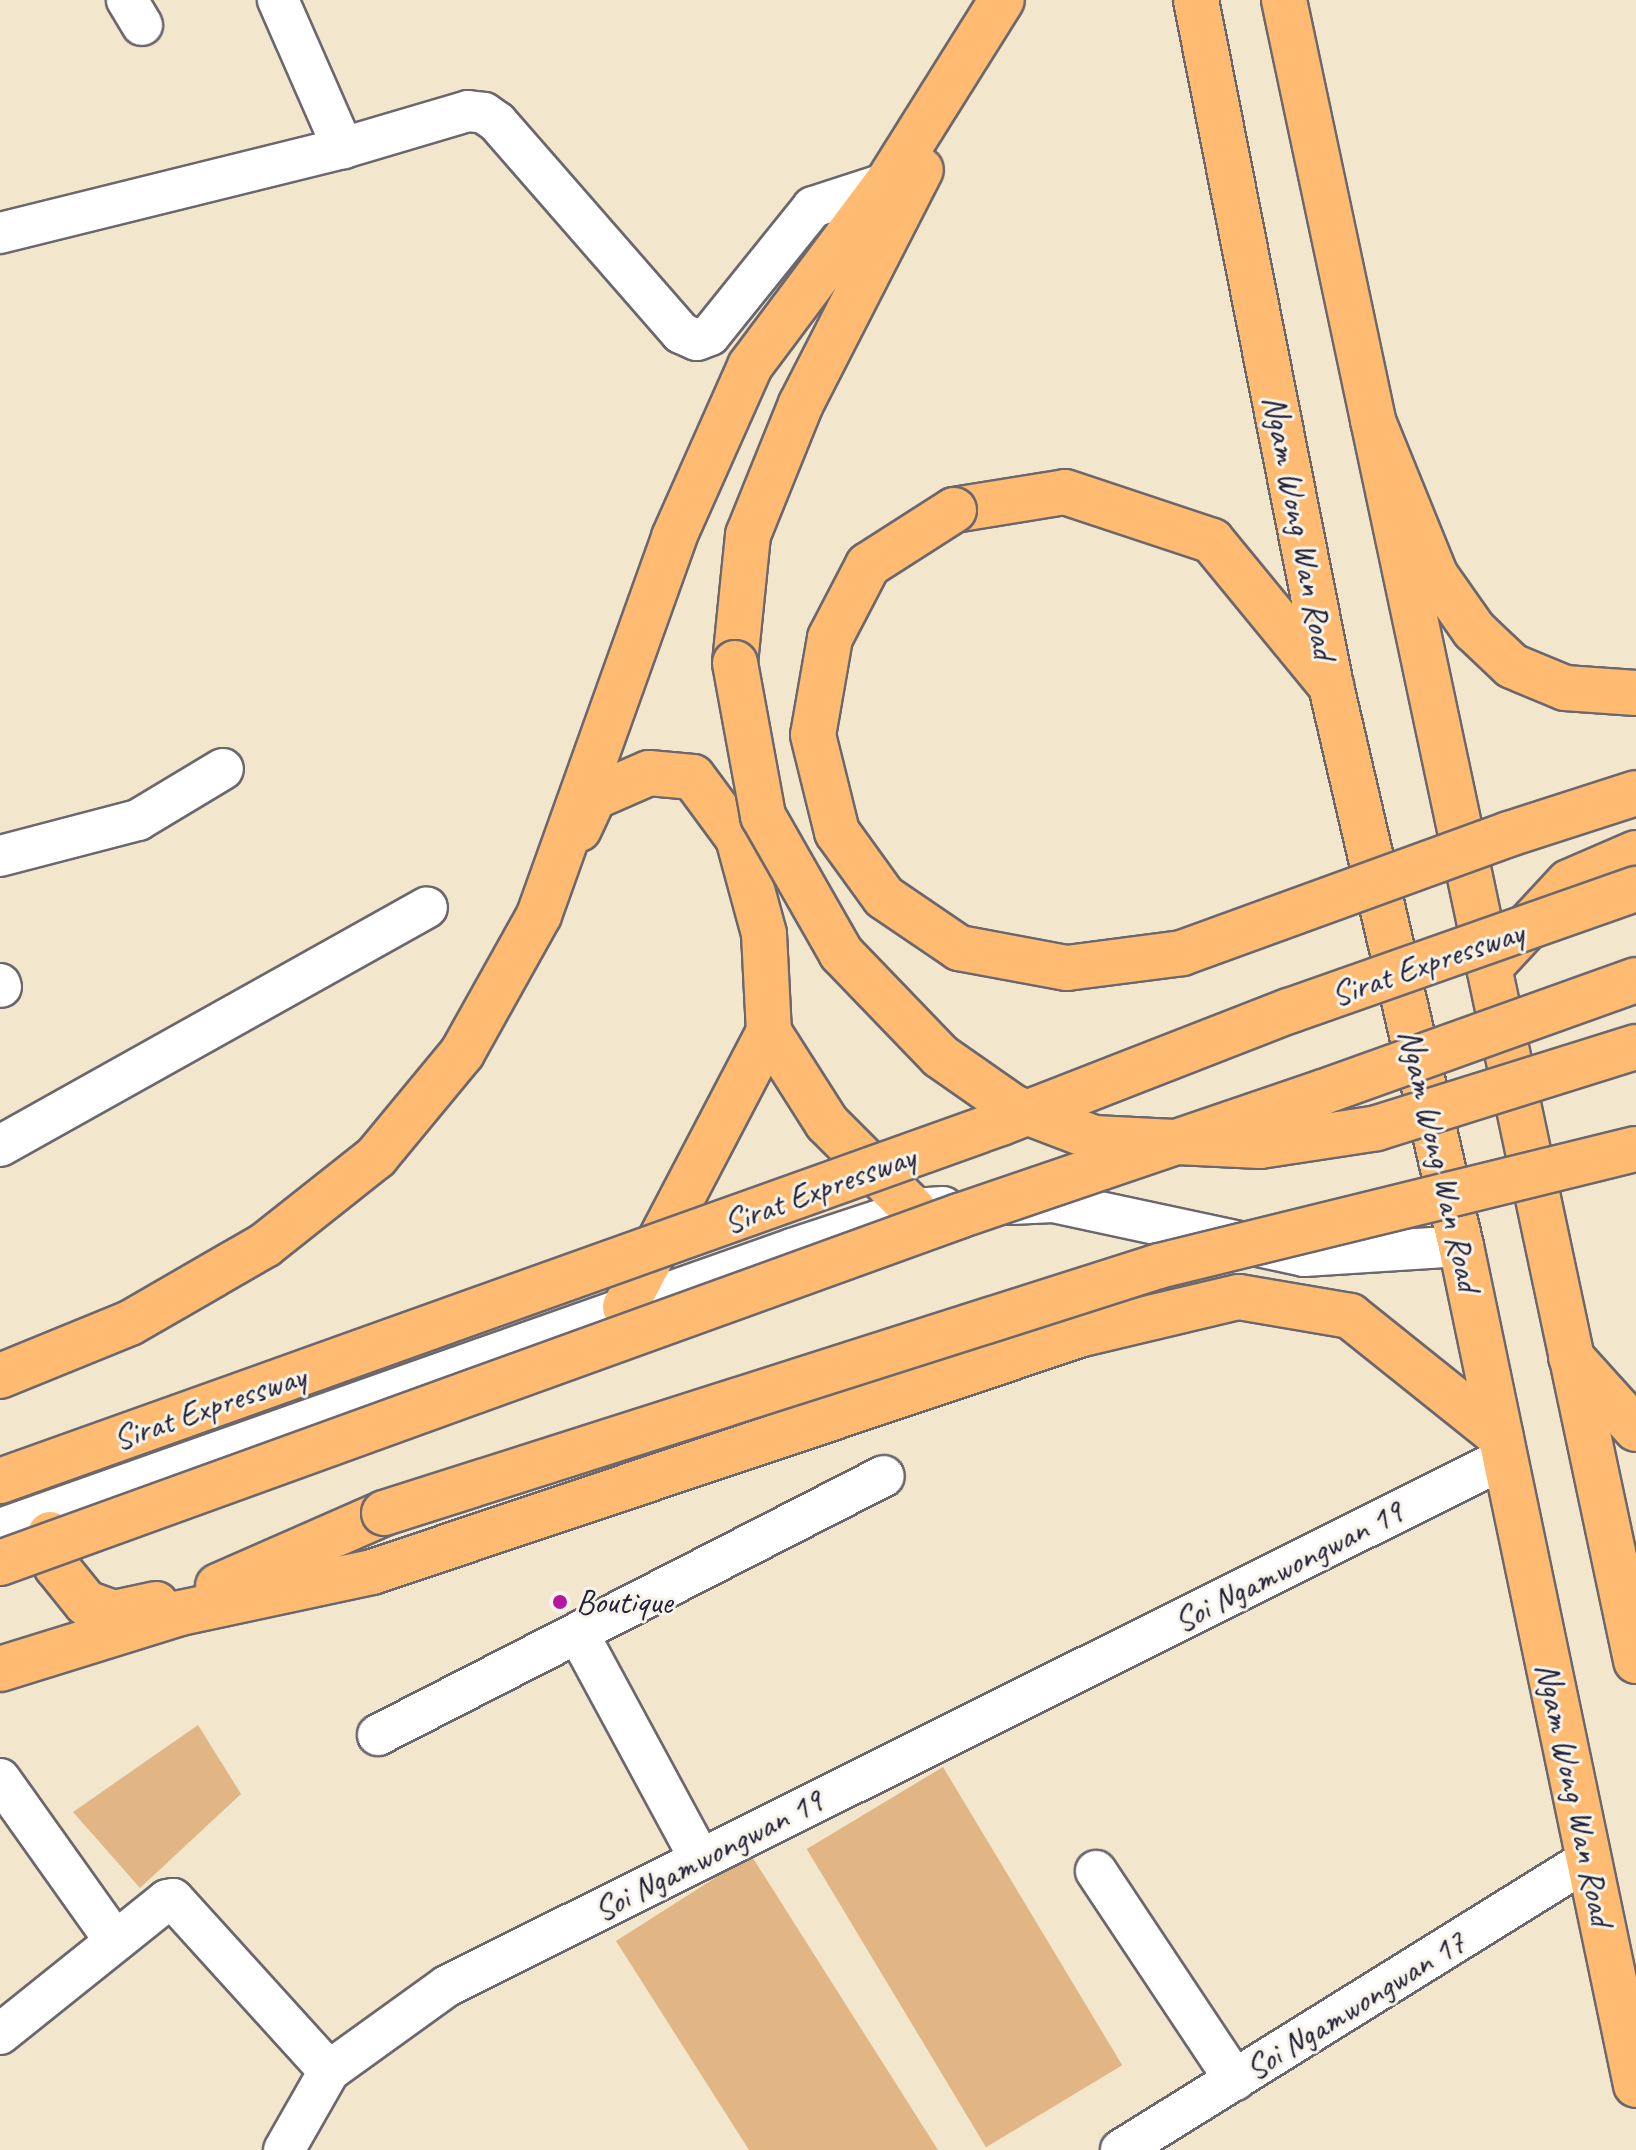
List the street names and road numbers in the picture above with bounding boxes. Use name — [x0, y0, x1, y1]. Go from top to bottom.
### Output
street label: Ngam Wong Wan Road — [1254, 391, 1346, 663]
street label: Sirat Expressway — [1325, 911, 1529, 1015]
street label: Ngam Wong Wan Road — [1390, 1025, 1490, 1295]
street label: Sirat Expressway — [718, 1135, 920, 1243]
street label: Sirat Expressway — [107, 1355, 311, 1459]
street label: Soi Ngamwongwan 19 — [1166, 1490, 1410, 1642]
street label: Ngam Wong Wan Road — [1527, 1658, 1623, 1930]
street label: Soi Ngamwongwan 19 — [586, 1779, 830, 1931]
street label: Soi Ngamwongwan 17 — [1237, 1920, 1473, 2090]

